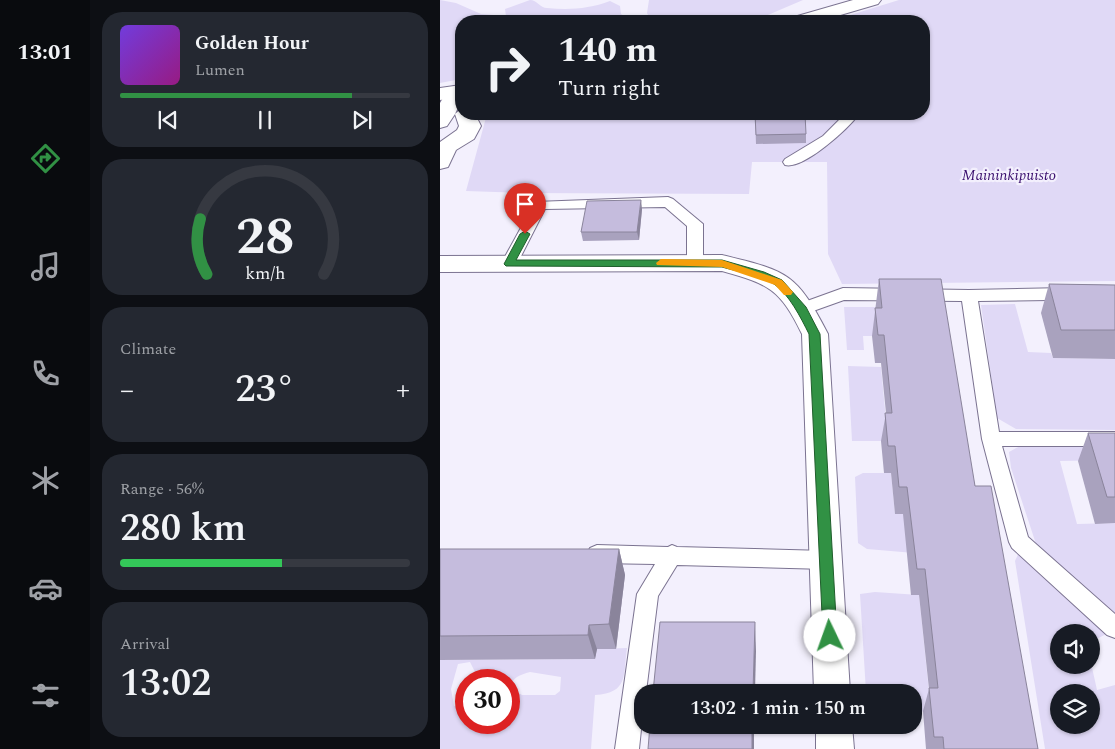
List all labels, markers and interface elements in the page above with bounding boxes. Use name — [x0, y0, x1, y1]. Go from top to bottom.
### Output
text: 140 m — [558, 24, 657, 77]
text: Golden Hour — [195, 29, 309, 58]
icon: right — [475, 35, 540, 100]
text: 13:01 — [17, 36, 73, 69]
text: Lumen — [195, 58, 245, 82]
text: Turn right — [558, 72, 660, 105]
icon: previous — [154, 106, 182, 134]
icon: pause — [251, 106, 279, 134]
icon: next — [348, 106, 376, 134]
icon: directions — [28, 141, 63, 176]
park label: Maininkipuisto — [962, 164, 1056, 187]
pin — [504, 183, 546, 234]
icon: arrive — [511, 190, 539, 218]
text: 28 — [236, 198, 294, 277]
icon: music — [28, 249, 63, 284]
text: km/h — [245, 260, 285, 287]
text: Climate — [120, 337, 176, 361]
icon: phone — [28, 356, 63, 391]
text: 23° — [235, 361, 295, 419]
text: − — [120, 369, 134, 412]
text: + — [396, 369, 410, 412]
icon: climate — [28, 463, 63, 498]
text: Range · 56% — [120, 477, 204, 501]
text: 280 km — [120, 500, 246, 558]
icon: car — [28, 571, 63, 606]
position arrow — [803, 609, 855, 661]
map controls — [1050, 624, 1100, 734]
button: sound — [1050, 624, 1100, 674]
text: Arrival — [120, 632, 170, 656]
text: 13:02 — [120, 655, 211, 713]
speed limit sign: 30 — [455, 669, 520, 734]
icon: filters — [28, 678, 63, 713]
button: layers — [1050, 684, 1100, 734]
text: 13:02 · 1 min · 150 m — [690, 694, 866, 723]

